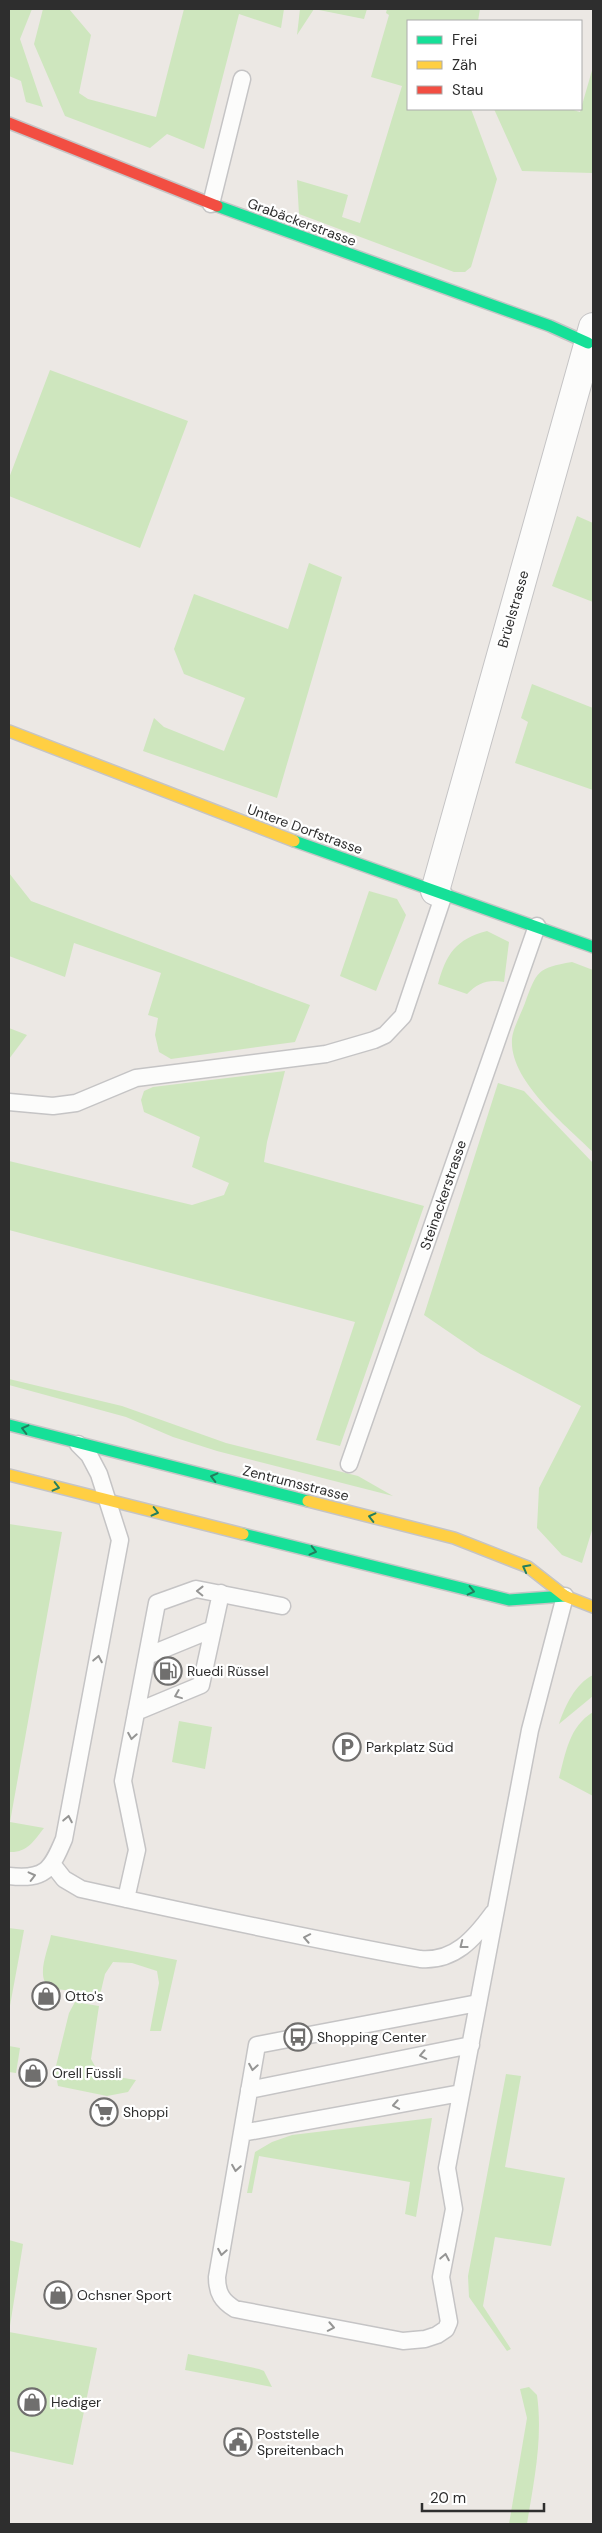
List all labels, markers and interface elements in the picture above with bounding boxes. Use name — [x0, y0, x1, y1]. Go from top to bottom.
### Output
legend — [407, 20, 582, 110]
text: Frei — [452, 30, 477, 50]
text: Zäh — [452, 55, 477, 75]
text: Stau — [452, 80, 483, 100]
street label: Grabäckerstrasse — [245, 194, 359, 250]
street label: Brüelstrasse — [493, 568, 533, 650]
street label: Untere Dorfstrasse — [245, 800, 365, 858]
street label: Steinackerstrasse — [416, 1138, 470, 1252]
one-way arrow — [20, 1424, 29, 1435]
street label: Zentrumsstrasse — [241, 1461, 351, 1505]
one-way arrow — [211, 1473, 219, 1483]
one-way arrow — [52, 1481, 61, 1492]
one-way arrow — [151, 1506, 160, 1517]
one-way arrow — [368, 1513, 376, 1523]
one-way arrow — [309, 1545, 318, 1556]
one-way arrow — [522, 1564, 531, 1574]
one-way arrow — [466, 1585, 475, 1596]
one-way arrow — [195, 1586, 203, 1596]
one-way arrow — [92, 1655, 102, 1664]
fuel station icon: Ruedi Rüssel — [153, 1656, 183, 1686]
place label: Ruedi Rüssel — [187, 1662, 269, 1680]
one-way arrow — [174, 1688, 183, 1699]
one-way arrow — [127, 1731, 137, 1740]
parking icon: Parkplatz Süd — [332, 1732, 362, 1762]
place label: Parkplatz Süd — [366, 1738, 454, 1756]
one-way arrow — [62, 1815, 72, 1823]
one-way arrow — [28, 1871, 37, 1882]
one-way arrow — [302, 1933, 311, 1944]
one-way arrow — [460, 1940, 469, 1948]
shop icon: Otto's — [31, 1981, 61, 2011]
place label: Otto's — [65, 1987, 104, 2005]
bus stop icon: Shopping Center — [283, 2022, 313, 2052]
place label: Shopping Center — [317, 2028, 426, 2046]
one-way arrow — [418, 2049, 427, 2060]
shop icon: Orell Füssli — [18, 2058, 48, 2088]
place label: Orell Füssli — [52, 2064, 122, 2082]
one-way arrow — [248, 2064, 259, 2072]
supermarket icon: Shoppi — [89, 2097, 119, 2127]
one-way arrow — [392, 2099, 400, 2109]
place label: Shoppi — [123, 2103, 168, 2121]
one-way arrow — [232, 2164, 242, 2173]
one-way arrow — [217, 2247, 227, 2256]
one-way arrow — [439, 2252, 450, 2261]
shop icon: Ochsner Sport — [43, 2280, 73, 2310]
place label: Ochsner Sport — [77, 2286, 172, 2304]
one-way arrow — [326, 2321, 335, 2332]
shop icon: Hediger — [17, 2387, 47, 2417]
place label: Hediger — [51, 2393, 101, 2411]
place label: Poststelle Spreitenbach — [257, 2425, 344, 2459]
public building icon: Poststelle Spreitenbach — [223, 2427, 253, 2457]
scale bar — [422, 2480, 544, 2512]
text: 20 m — [430, 2488, 466, 2508]

